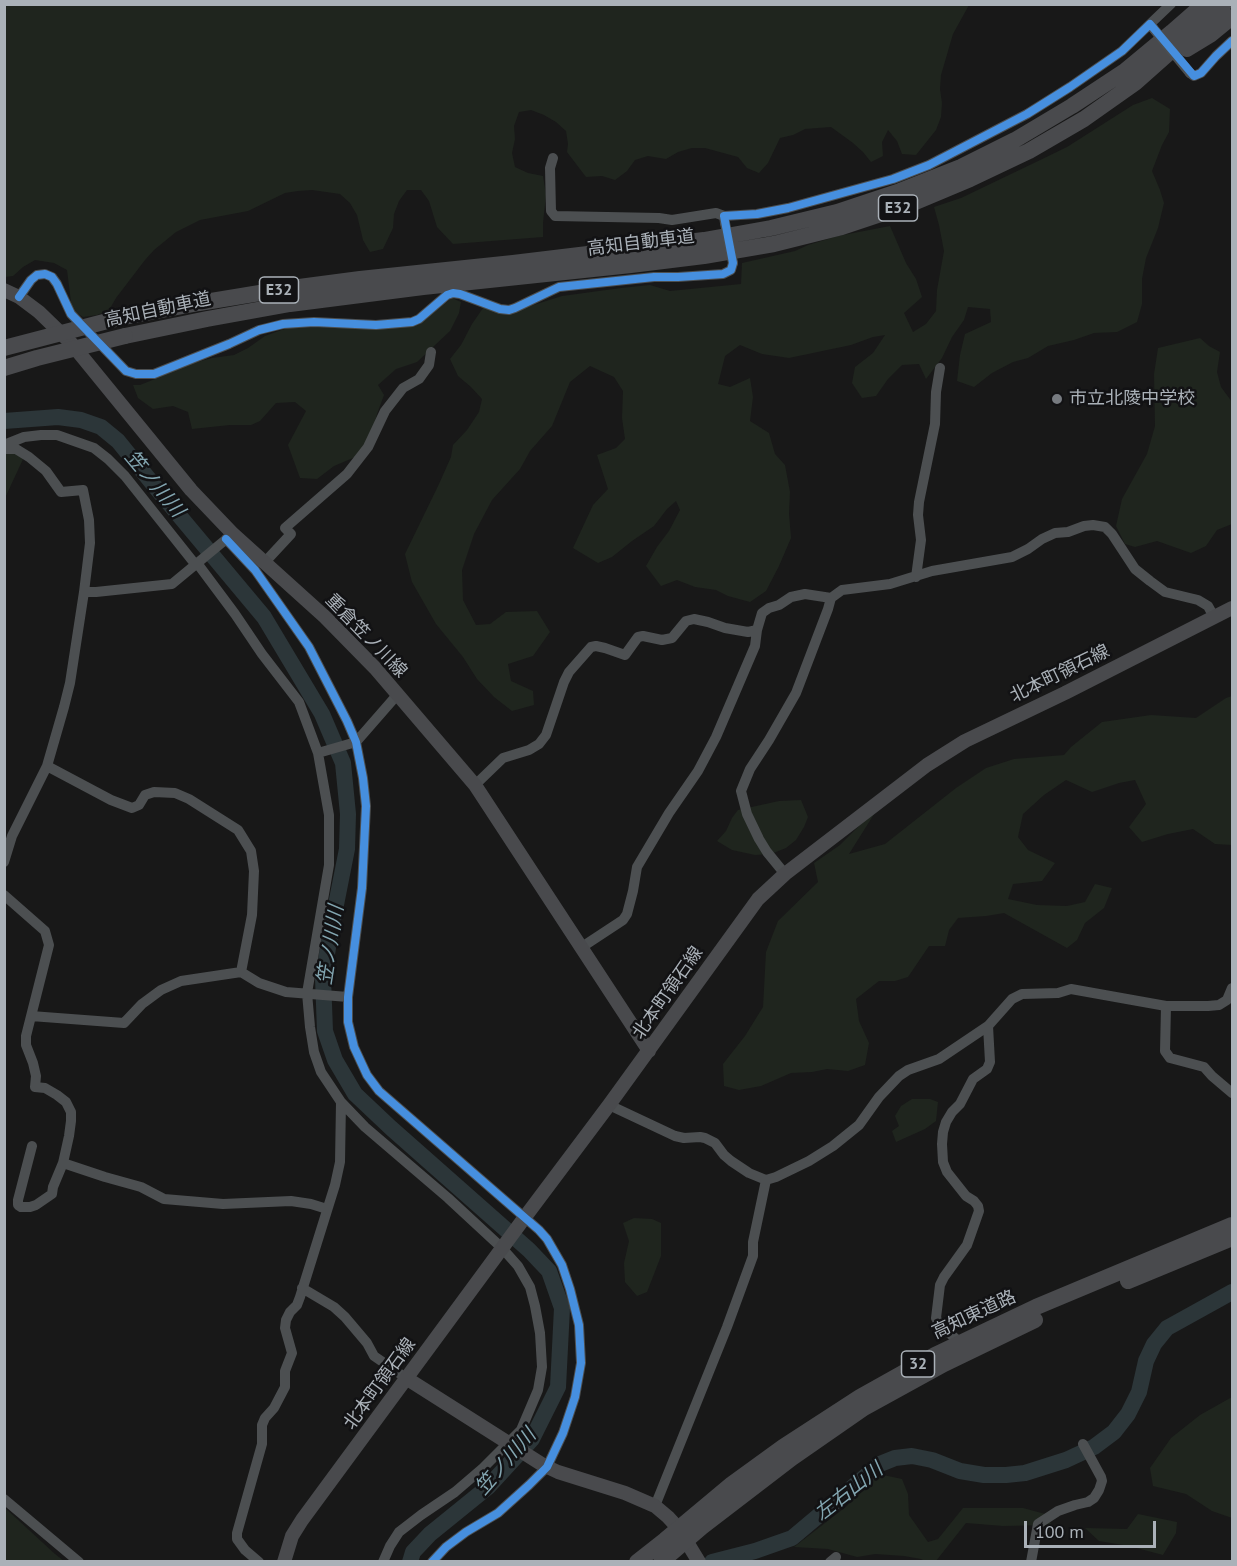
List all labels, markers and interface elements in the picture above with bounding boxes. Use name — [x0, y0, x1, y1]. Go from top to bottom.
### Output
road number: E32 — [878, 195, 918, 221]
street label: 高知自動車道 — [586, 226, 696, 260]
road number: E32 — [260, 277, 298, 303]
street label: 高知自動車道 — [103, 288, 213, 332]
place label: 市立北陵中学校 — [1069, 388, 1195, 410]
marker: 市立北陵中学校 — [1050, 392, 1064, 406]
water label: 笠ノ川川 — [119, 446, 189, 522]
street label: 重倉笠ノ川線 — [321, 590, 411, 682]
street label: 北本町領石線 — [1007, 641, 1113, 707]
water label: 笠ノ川川 — [313, 904, 349, 986]
street label: 北本町領石線 — [628, 943, 708, 1043]
street label: 高知東道路 — [929, 1286, 1019, 1344]
street label: 北本町領石線 — [340, 1334, 420, 1434]
road number: 32 — [902, 1351, 934, 1377]
water label: 笠ノ川川 — [471, 1424, 541, 1500]
water label: 左右山川 — [810, 1458, 888, 1526]
scale bar — [1027, 1509, 1159, 1547]
text: 100 m — [1035, 1520, 1084, 1543]

